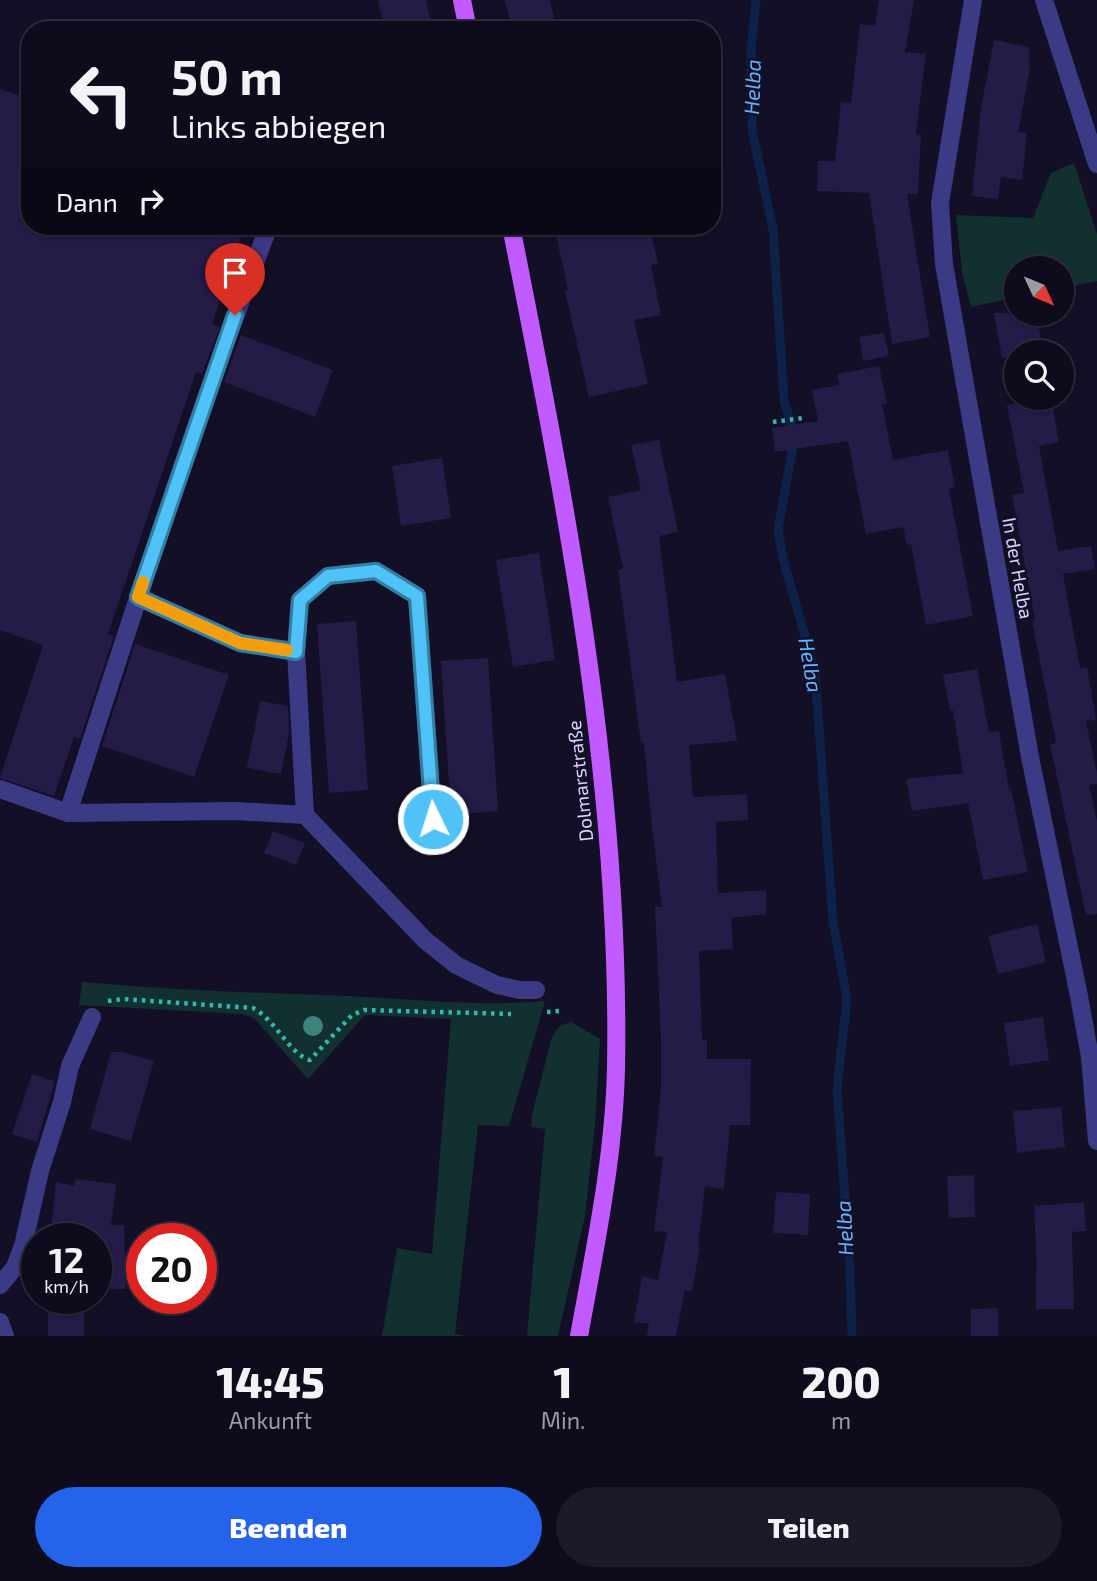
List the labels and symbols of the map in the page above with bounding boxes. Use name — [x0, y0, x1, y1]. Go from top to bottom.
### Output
water label: Helba — [738, 59, 765, 115]
pin — [205, 243, 265, 315]
north arrow — [1004, 256, 1074, 326]
street label: In der Helba — [998, 515, 1039, 620]
water label: Helba — [794, 635, 829, 694]
street label: Dolmarstraße — [562, 719, 597, 843]
position arrow — [396, 782, 470, 856]
water label: Helba — [830, 1200, 857, 1256]
speed limit sign: 20 — [126, 1223, 217, 1314]

